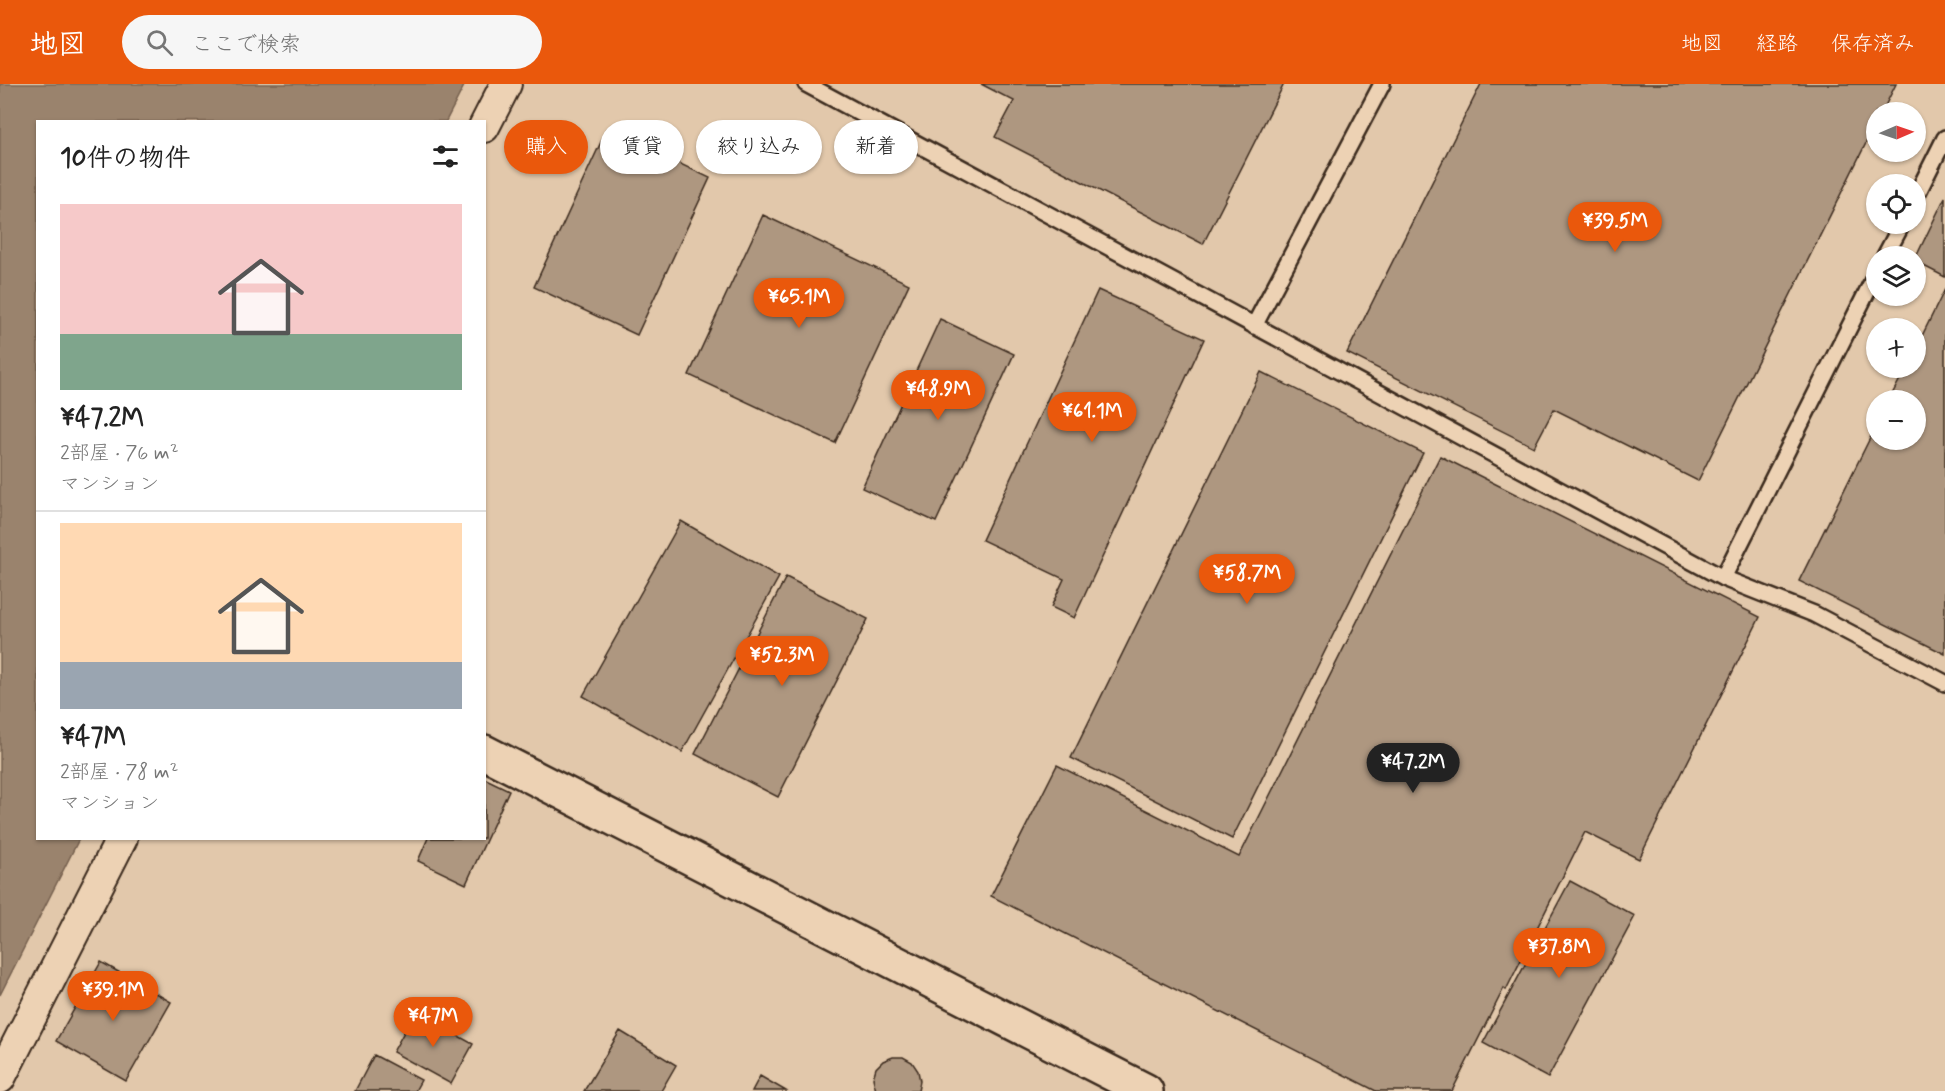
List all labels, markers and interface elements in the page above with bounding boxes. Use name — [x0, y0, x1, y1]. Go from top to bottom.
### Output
search box — [122, 15, 542, 69]
icon: search — [143, 26, 176, 59]
text: 地図 — [30, 27, 86, 64]
text: 地図 — [1681, 30, 1723, 58]
text: 経路 — [1756, 30, 1798, 58]
text: 保存済み — [1831, 30, 1915, 58]
text: ここで検索 — [191, 31, 301, 59]
north arrow — [1866, 102, 1926, 162]
map controls — [1866, 102, 1926, 450]
chip: 購入 — [504, 120, 588, 174]
chip: 賃貸 — [600, 120, 684, 174]
chip: 絞り込み — [696, 120, 822, 174]
chip: 新着 — [834, 120, 918, 174]
icon: filters — [429, 140, 462, 173]
text: 10件の物件 — [60, 142, 191, 176]
button: locate — [1866, 174, 1926, 234]
pin: ¥39.5M — [1566, 202, 1664, 253]
text: ¥39.5M — [1582, 208, 1648, 235]
icon: home — [207, 243, 315, 351]
button: layers — [1866, 246, 1926, 306]
pin: ¥65.1M — [750, 278, 848, 329]
text: ¥65.1M — [767, 284, 831, 311]
button: + — [1866, 318, 1926, 378]
pin: ¥48.9M — [889, 370, 987, 421]
text: ¥48.9M — [905, 376, 971, 403]
button: − — [1866, 390, 1926, 450]
pin: ¥61.1M — [1043, 392, 1141, 443]
text: ¥61.1M — [1061, 398, 1123, 425]
text: ¥47.2M — [60, 402, 144, 436]
text: 2部屋 · 76 m² — [60, 440, 179, 467]
text: マンション — [60, 471, 159, 498]
pin: ¥58.7M — [1198, 554, 1296, 605]
text: ¥58.7M — [1213, 560, 1281, 587]
icon: home — [207, 562, 315, 670]
pin: ¥52.3M — [733, 636, 831, 687]
text: ¥52.3M — [750, 642, 814, 669]
text: ¥47M — [60, 721, 126, 755]
pin: ¥47.2M — [1364, 743, 1462, 794]
text: ¥47.2M — [1381, 749, 1445, 776]
text: 2部屋 · 78 m² — [60, 759, 178, 786]
text: マンション — [60, 790, 159, 817]
pin: ¥37.8M — [1510, 928, 1608, 979]
text: ¥37.8M — [1527, 934, 1591, 961]
pin: ¥39.1M — [64, 971, 162, 1022]
text: ¥39.1M — [81, 977, 145, 1004]
pin: ¥47M — [397, 997, 469, 1048]
text: ¥47M — [408, 1003, 458, 1030]

